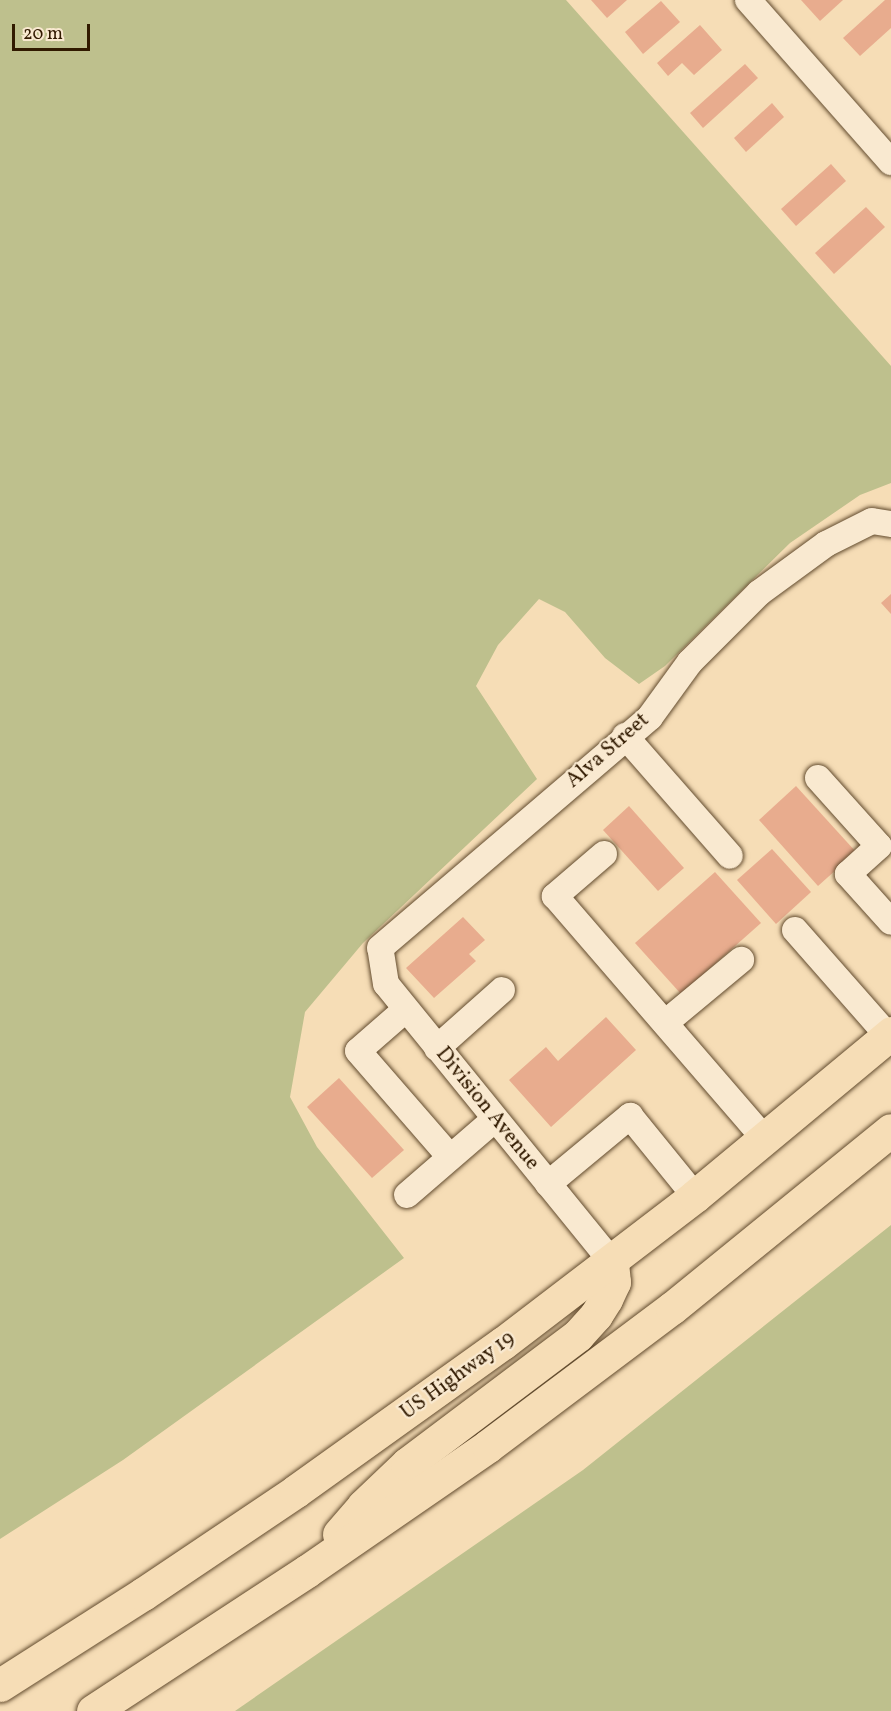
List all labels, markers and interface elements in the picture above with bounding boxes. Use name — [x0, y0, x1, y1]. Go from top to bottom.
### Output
scale bar — [15, 12, 93, 50]
text: 20 m — [23, 22, 63, 47]
street label: Alva Street — [561, 708, 655, 794]
street label: Division Avenue — [430, 1042, 544, 1176]
street label: US Highway 19 — [396, 1326, 520, 1426]

